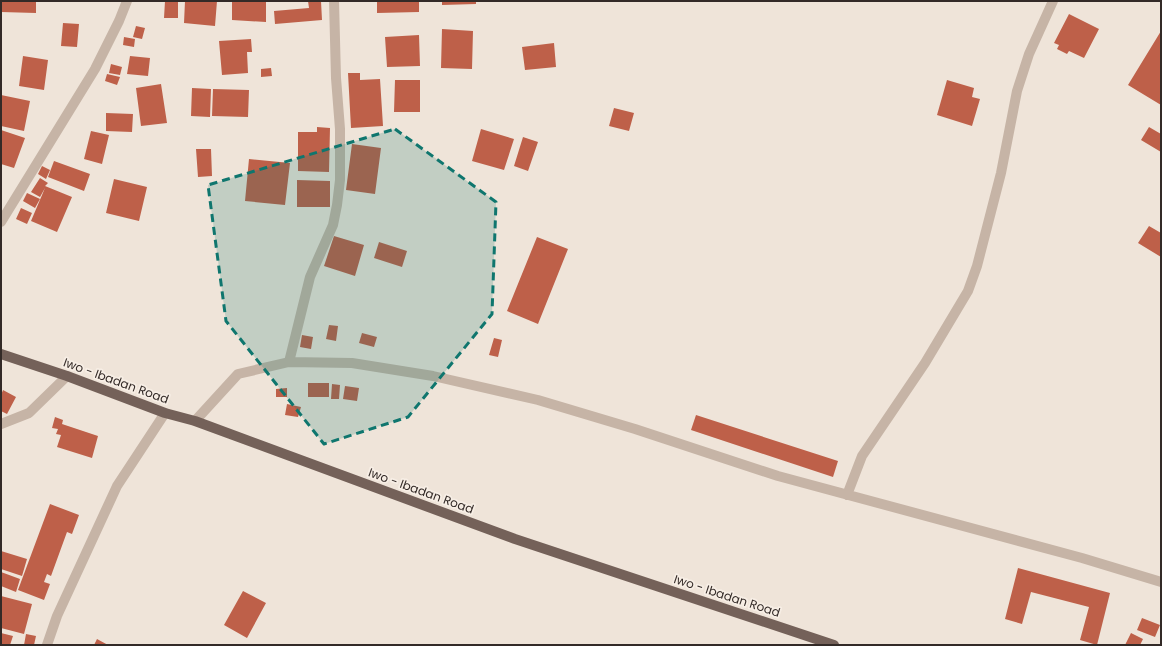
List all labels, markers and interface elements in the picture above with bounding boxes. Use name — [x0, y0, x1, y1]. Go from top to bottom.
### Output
street label: Iwo - Ibadan Road — [61, 354, 171, 407]
street label: Iwo - Ibadan Road — [366, 464, 476, 517]
street label: Iwo - Ibadan Road — [672, 570, 783, 621]

